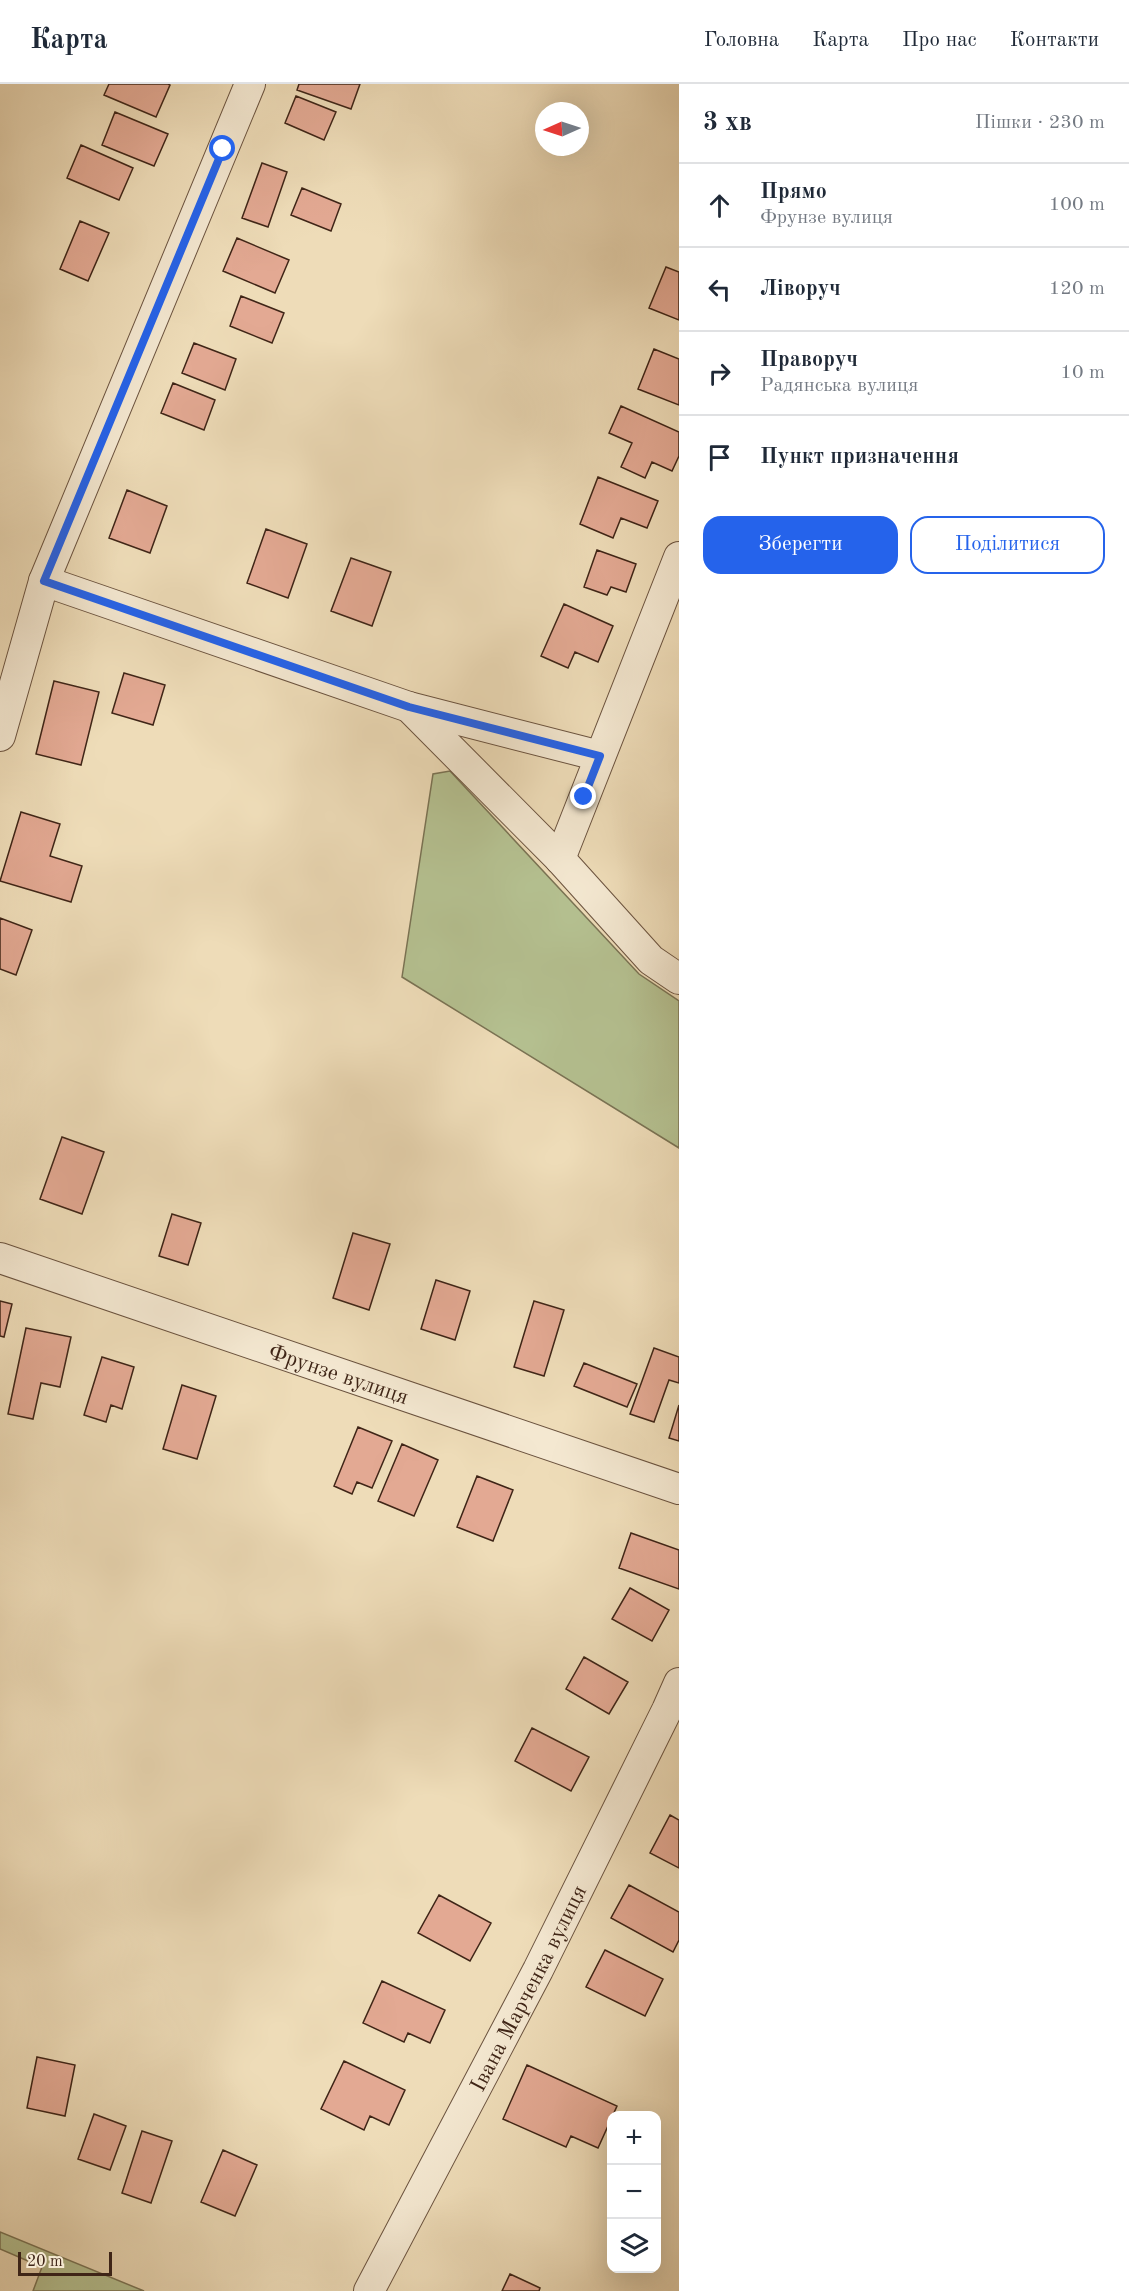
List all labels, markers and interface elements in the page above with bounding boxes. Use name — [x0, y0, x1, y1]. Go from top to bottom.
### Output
text: Карта — [30, 27, 108, 55]
text: Головна — [704, 30, 779, 51]
text: Карта — [812, 30, 869, 51]
text: Про нас — [902, 30, 977, 51]
text: Контакти — [1010, 30, 1099, 51]
north arrow — [535, 102, 589, 156]
text: 3 хв — [703, 110, 752, 136]
text: Пішки · 230 m — [975, 113, 1105, 133]
route start — [209, 135, 235, 161]
text: Прямо — [760, 181, 827, 203]
icon: ahead — [703, 189, 736, 222]
text: 100 m — [1049, 195, 1105, 215]
text: Фрунзе вулиця — [760, 208, 893, 228]
icon: left — [703, 273, 736, 306]
text: Ліворуч — [760, 278, 841, 300]
text: 120 m — [1049, 279, 1105, 299]
text: Праворуч — [760, 349, 858, 371]
icon: right — [703, 357, 736, 390]
text: 10 m — [1060, 363, 1105, 383]
text: Радянська вулиця — [760, 376, 918, 396]
icon: arrive — [703, 441, 736, 474]
text: Пункт призначення — [760, 446, 959, 468]
button: Зберегти — [703, 516, 898, 574]
button: Поділитися — [910, 516, 1105, 574]
route end — [570, 783, 596, 809]
street label: Фрунзе вулиця — [265, 1341, 411, 1409]
street label: Івана Марченка вулиця — [467, 1882, 591, 2096]
map controls — [607, 2111, 661, 2273]
button: + — [607, 2111, 661, 2165]
button: − — [607, 2165, 661, 2219]
button: layers — [607, 2219, 661, 2273]
scale bar — [18, 2249, 112, 2276]
text: 20 m — [27, 2254, 63, 2270]

